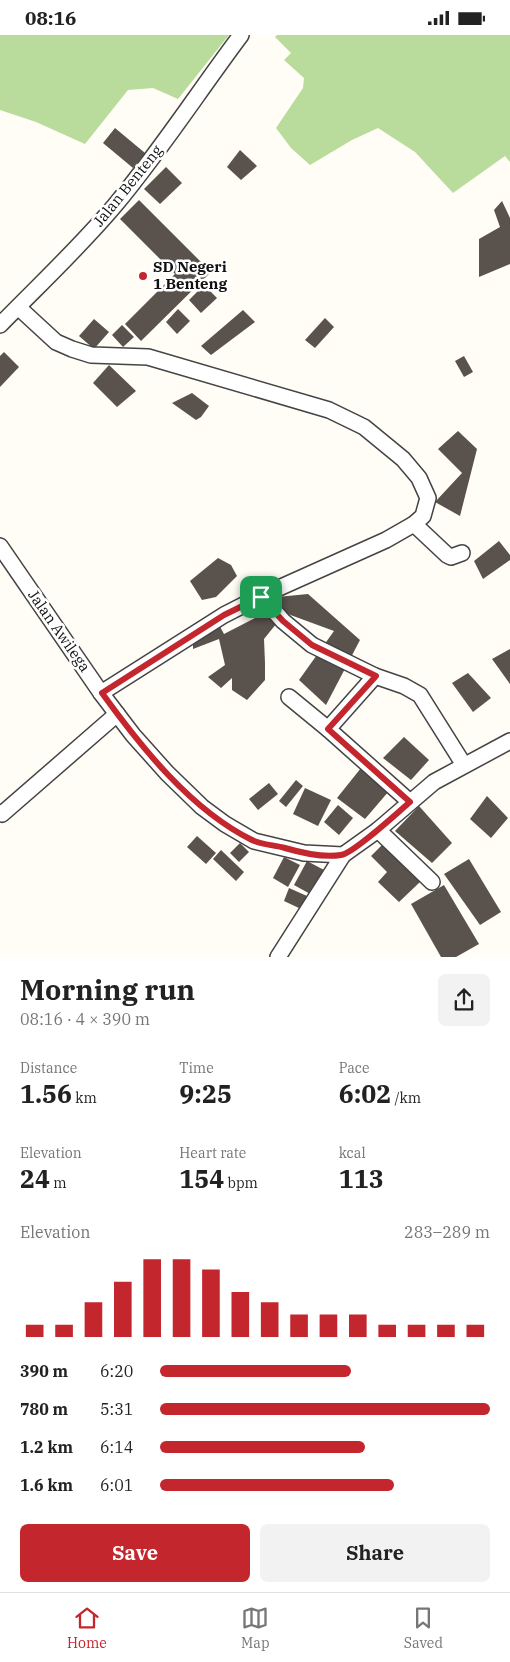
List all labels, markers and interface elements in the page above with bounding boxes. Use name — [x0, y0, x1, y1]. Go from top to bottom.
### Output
text: 08:16 — [25, 6, 76, 30]
street label: Jalan Benteng — [89, 141, 166, 230]
place label: SD Negeri 1 Benteng — [153, 257, 227, 293]
marker: SD Negeri 1 Benteng — [137, 270, 149, 282]
pin — [240, 576, 282, 618]
icon: arrive — [247, 583, 275, 611]
street label: Jalan Awilega — [24, 586, 95, 675]
text: Morning run — [20, 971, 195, 1008]
button: share — [438, 974, 490, 1026]
text: 08:16 · 4 × 390 m — [20, 1009, 150, 1029]
text: Distance — [20, 1059, 77, 1077]
text: Time — [179, 1059, 214, 1077]
text: Pace — [339, 1059, 369, 1077]
text: 1.56 — [20, 1077, 72, 1110]
text: 9:25 — [179, 1077, 232, 1110]
text: 6:02 — [339, 1077, 391, 1110]
text: km — [72, 1089, 97, 1107]
text: /km — [391, 1089, 421, 1107]
text: Elevation — [20, 1144, 82, 1162]
text: Heart rate — [179, 1144, 246, 1162]
text: kcal — [339, 1144, 366, 1162]
text: 24 — [20, 1162, 50, 1195]
text: 154 — [179, 1162, 224, 1195]
text: 113 — [339, 1162, 384, 1195]
text: m — [50, 1174, 67, 1192]
text: bpm — [224, 1174, 258, 1192]
text: Elevation — [20, 1222, 90, 1242]
text: 283–289 m — [404, 1222, 490, 1242]
text: 390 m — [20, 1361, 68, 1381]
text: 6:20 — [100, 1361, 133, 1381]
text: 780 m — [20, 1399, 68, 1419]
text: 5:31 — [100, 1399, 133, 1419]
text: 1.2 km — [20, 1437, 73, 1457]
text: 6:14 — [100, 1437, 133, 1457]
text: 1.6 km — [20, 1475, 73, 1495]
text: 6:01 — [100, 1475, 133, 1495]
button: Save — [20, 1524, 250, 1582]
button: Share — [260, 1524, 490, 1582]
tab: Home — [67, 1604, 107, 1652]
tab: Map — [241, 1604, 270, 1652]
tab: Saved — [404, 1604, 443, 1652]

